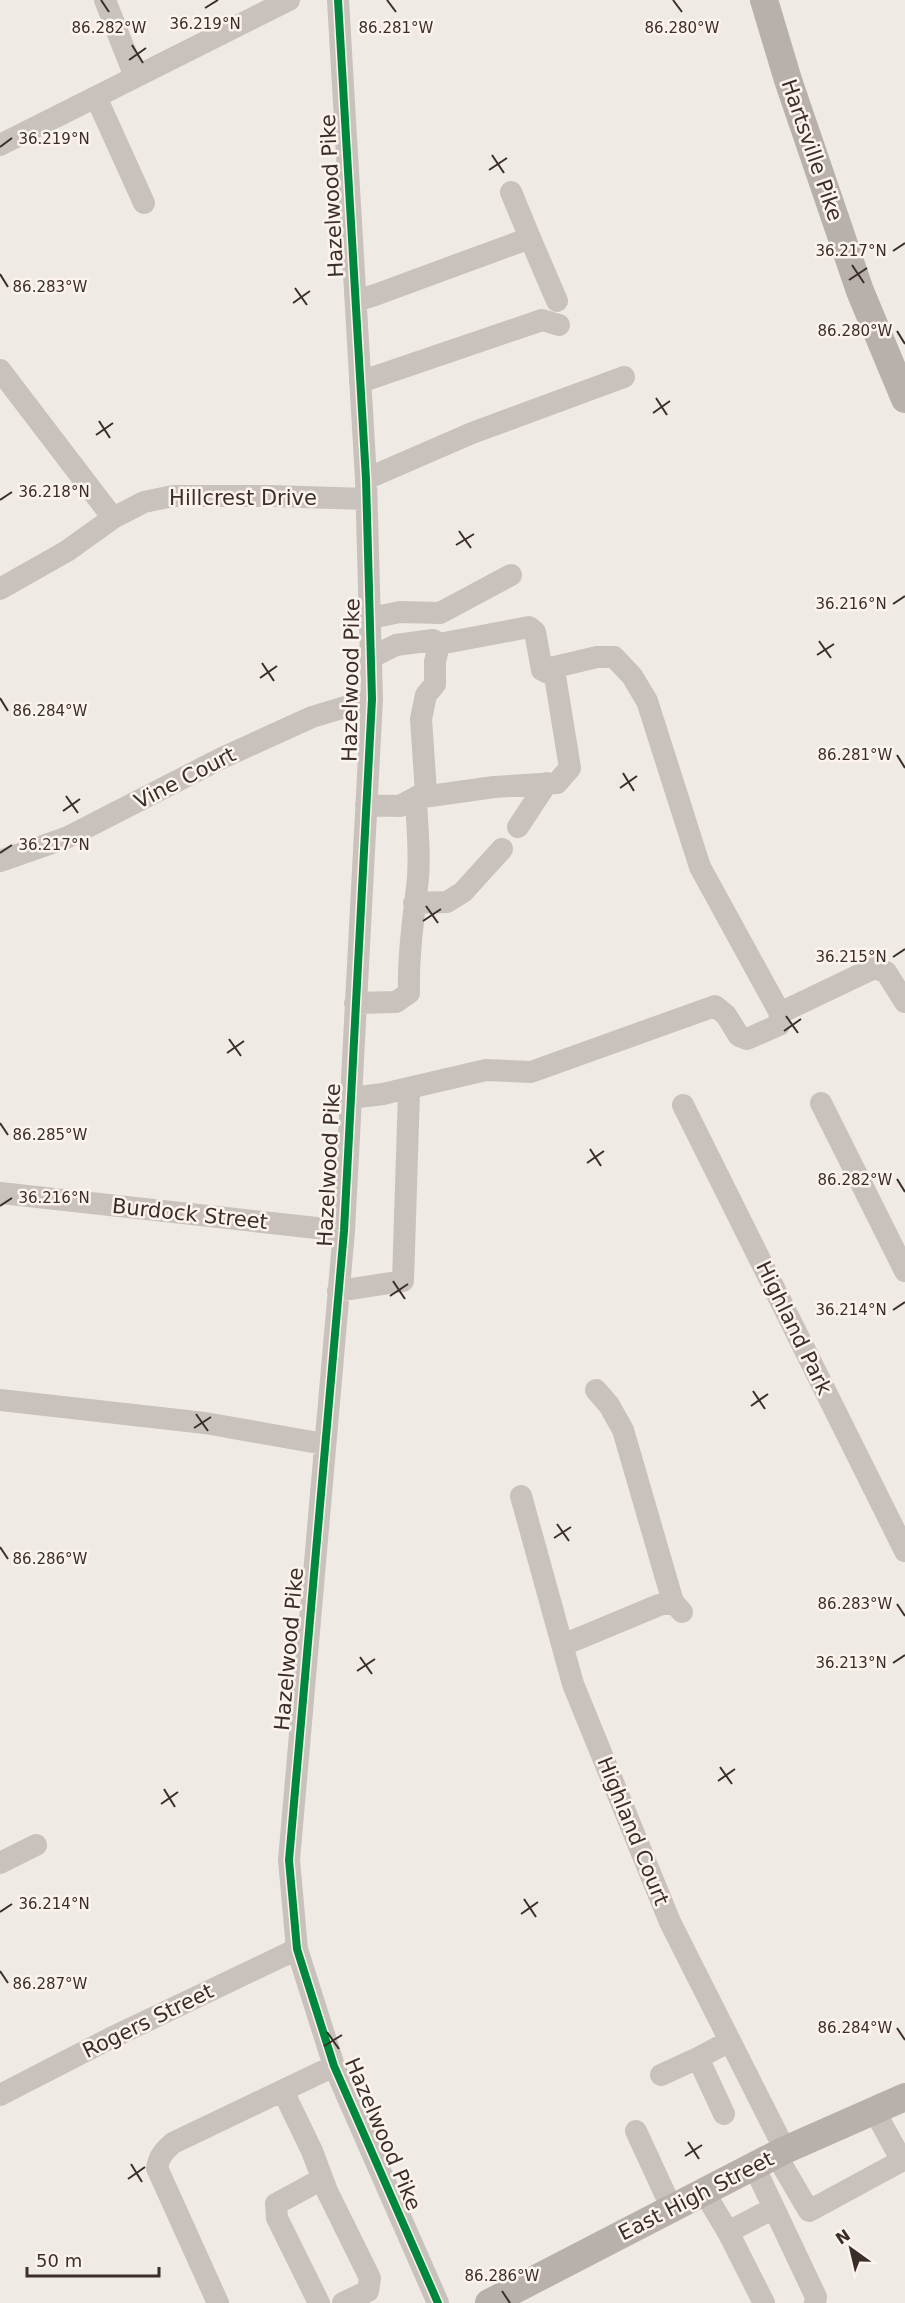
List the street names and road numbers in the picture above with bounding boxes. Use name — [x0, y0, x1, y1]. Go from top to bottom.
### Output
street label: Hartsville Pike — [777, 76, 847, 224]
street label: Hazelwood Pike — [316, 114, 348, 278]
street label: Hillcrest Drive — [169, 486, 317, 510]
street label: Hazelwood Pike — [338, 598, 364, 762]
street label: Vine Court — [130, 742, 240, 814]
street label: Hazelwood Pike — [313, 1083, 345, 1247]
street label: Burdock Street — [111, 1194, 269, 1234]
street label: Highland Park — [751, 1257, 837, 1399]
street label: Hazelwood Pike — [270, 1566, 308, 1732]
street label: Highland Court — [592, 1753, 674, 1909]
street label: Rogers Street — [79, 1979, 217, 2063]
street label: Hazelwood Pike — [340, 2054, 426, 2214]
street label: East High Street — [614, 2147, 778, 2245]

